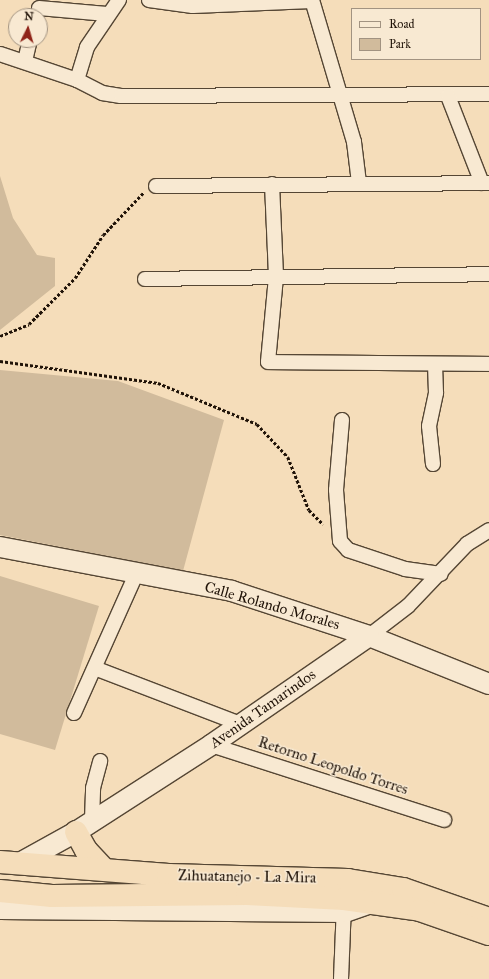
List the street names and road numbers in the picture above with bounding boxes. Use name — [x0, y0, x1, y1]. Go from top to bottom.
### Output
street label: Calle Rolando Morales — [202, 578, 342, 634]
street label: Avenida Tamarindos — [207, 666, 319, 752]
street label: Retorno Leopoldo Torres — [256, 733, 410, 799]
street label: Zihuatanejo - La Mira — [178, 867, 316, 887]

